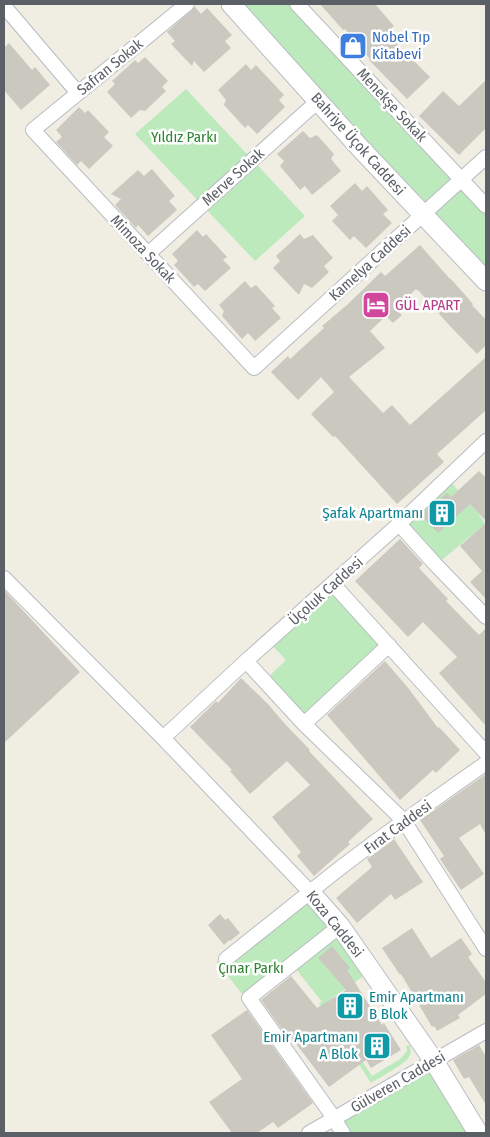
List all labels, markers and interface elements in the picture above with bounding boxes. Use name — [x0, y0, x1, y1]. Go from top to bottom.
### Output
place label: Nobel Tıp Kitabevi — [372, 28, 430, 63]
shop icon: Nobel Tıp Kitabevi — [338, 31, 368, 61]
street label: Safran Sokak — [73, 35, 147, 99]
street label: Menekşe Sokak — [353, 64, 431, 146]
street label: Bahriye Üçok Caddesi — [307, 89, 409, 199]
park label: Yıldız Parkı — [151, 128, 217, 146]
street label: Merve Sokak — [198, 144, 268, 210]
street label: Mimoza Sokak — [107, 211, 179, 287]
street label: Kamelya Caddesi — [325, 222, 415, 304]
hotel icon: GÜL APART — [361, 290, 391, 320]
place label: GÜL APART — [395, 296, 460, 314]
building icon: Şafak Apartmanı — [427, 498, 457, 528]
place label: Şafak Apartmanı — [322, 504, 423, 522]
street label: Üçoluk Caddesi — [285, 553, 367, 629]
street label: Fırat Caddesi — [361, 797, 435, 857]
street label: Koza Caddesi — [303, 887, 367, 961]
park label: Çınar Parkı — [218, 959, 284, 977]
place label: Emir Apartmanı B Blok — [369, 988, 464, 1023]
building icon: Emir Apartmanı B Blok — [335, 991, 365, 1021]
place label: Emir Apartmanı A Blok — [263, 1028, 358, 1063]
building icon: Emir Apartmanı A Blok — [362, 1031, 392, 1061]
street label: Gülveren Caddesi — [347, 1048, 449, 1116]

